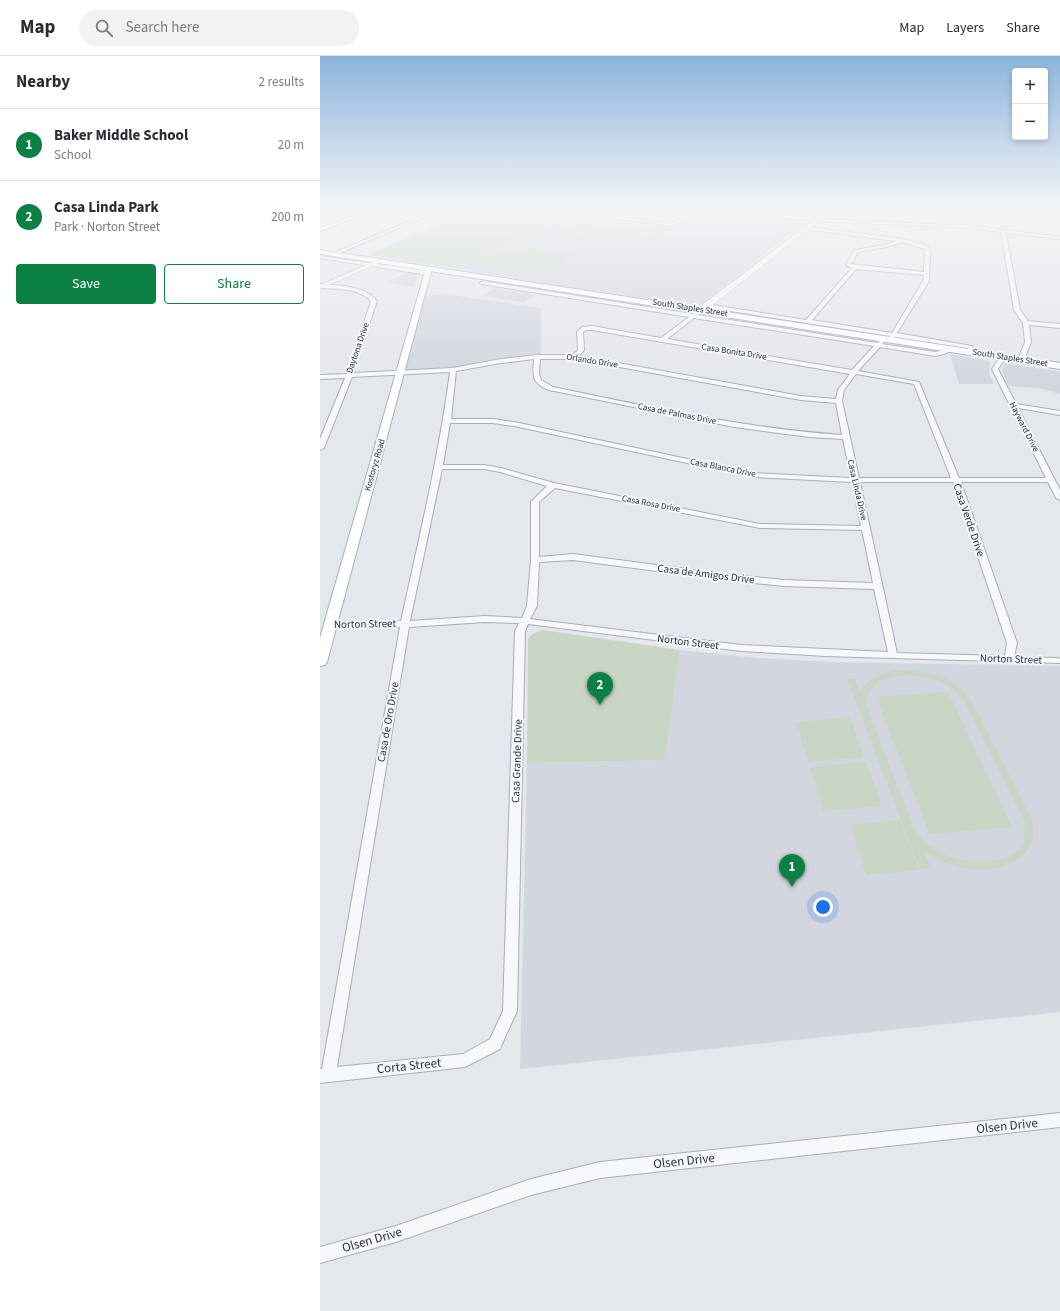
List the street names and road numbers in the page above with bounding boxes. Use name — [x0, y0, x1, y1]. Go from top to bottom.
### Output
street label: South Staples Street — [651, 296, 729, 320]
street label: Daytona Drive — [343, 320, 373, 375]
street label: Casa Bonita Drive — [700, 340, 768, 364]
street label: South Staples Street — [971, 346, 1049, 370]
street label: Orlando Drive — [565, 351, 619, 372]
street label: Casa de Palmas Drive — [637, 400, 718, 428]
street label: Hayward Drive — [1006, 400, 1042, 455]
street label: Kostoryz Road — [361, 437, 389, 493]
street label: Casa Blanca Drive — [689, 455, 757, 481]
street label: Casa Linda Drive — [844, 458, 870, 522]
street label: Casa Verde Drive — [949, 481, 989, 559]
street label: Casa Rosa Drive — [621, 492, 682, 516]
street label: Casa de Amigos Drive — [657, 561, 756, 587]
street label: Norton Street — [334, 616, 397, 632]
street label: Norton Street — [656, 631, 720, 653]
street label: Norton Street — [980, 650, 1043, 668]
street label: Casa de Oro Drive — [374, 680, 403, 763]
street label: Casa Grande Drive — [508, 718, 526, 803]
street label: Corta Street — [376, 1054, 443, 1078]
street label: Olsen Drive — [975, 1114, 1039, 1138]
street label: Olsen Drive — [652, 1149, 716, 1173]
street label: Olsen Drive — [340, 1223, 404, 1257]

